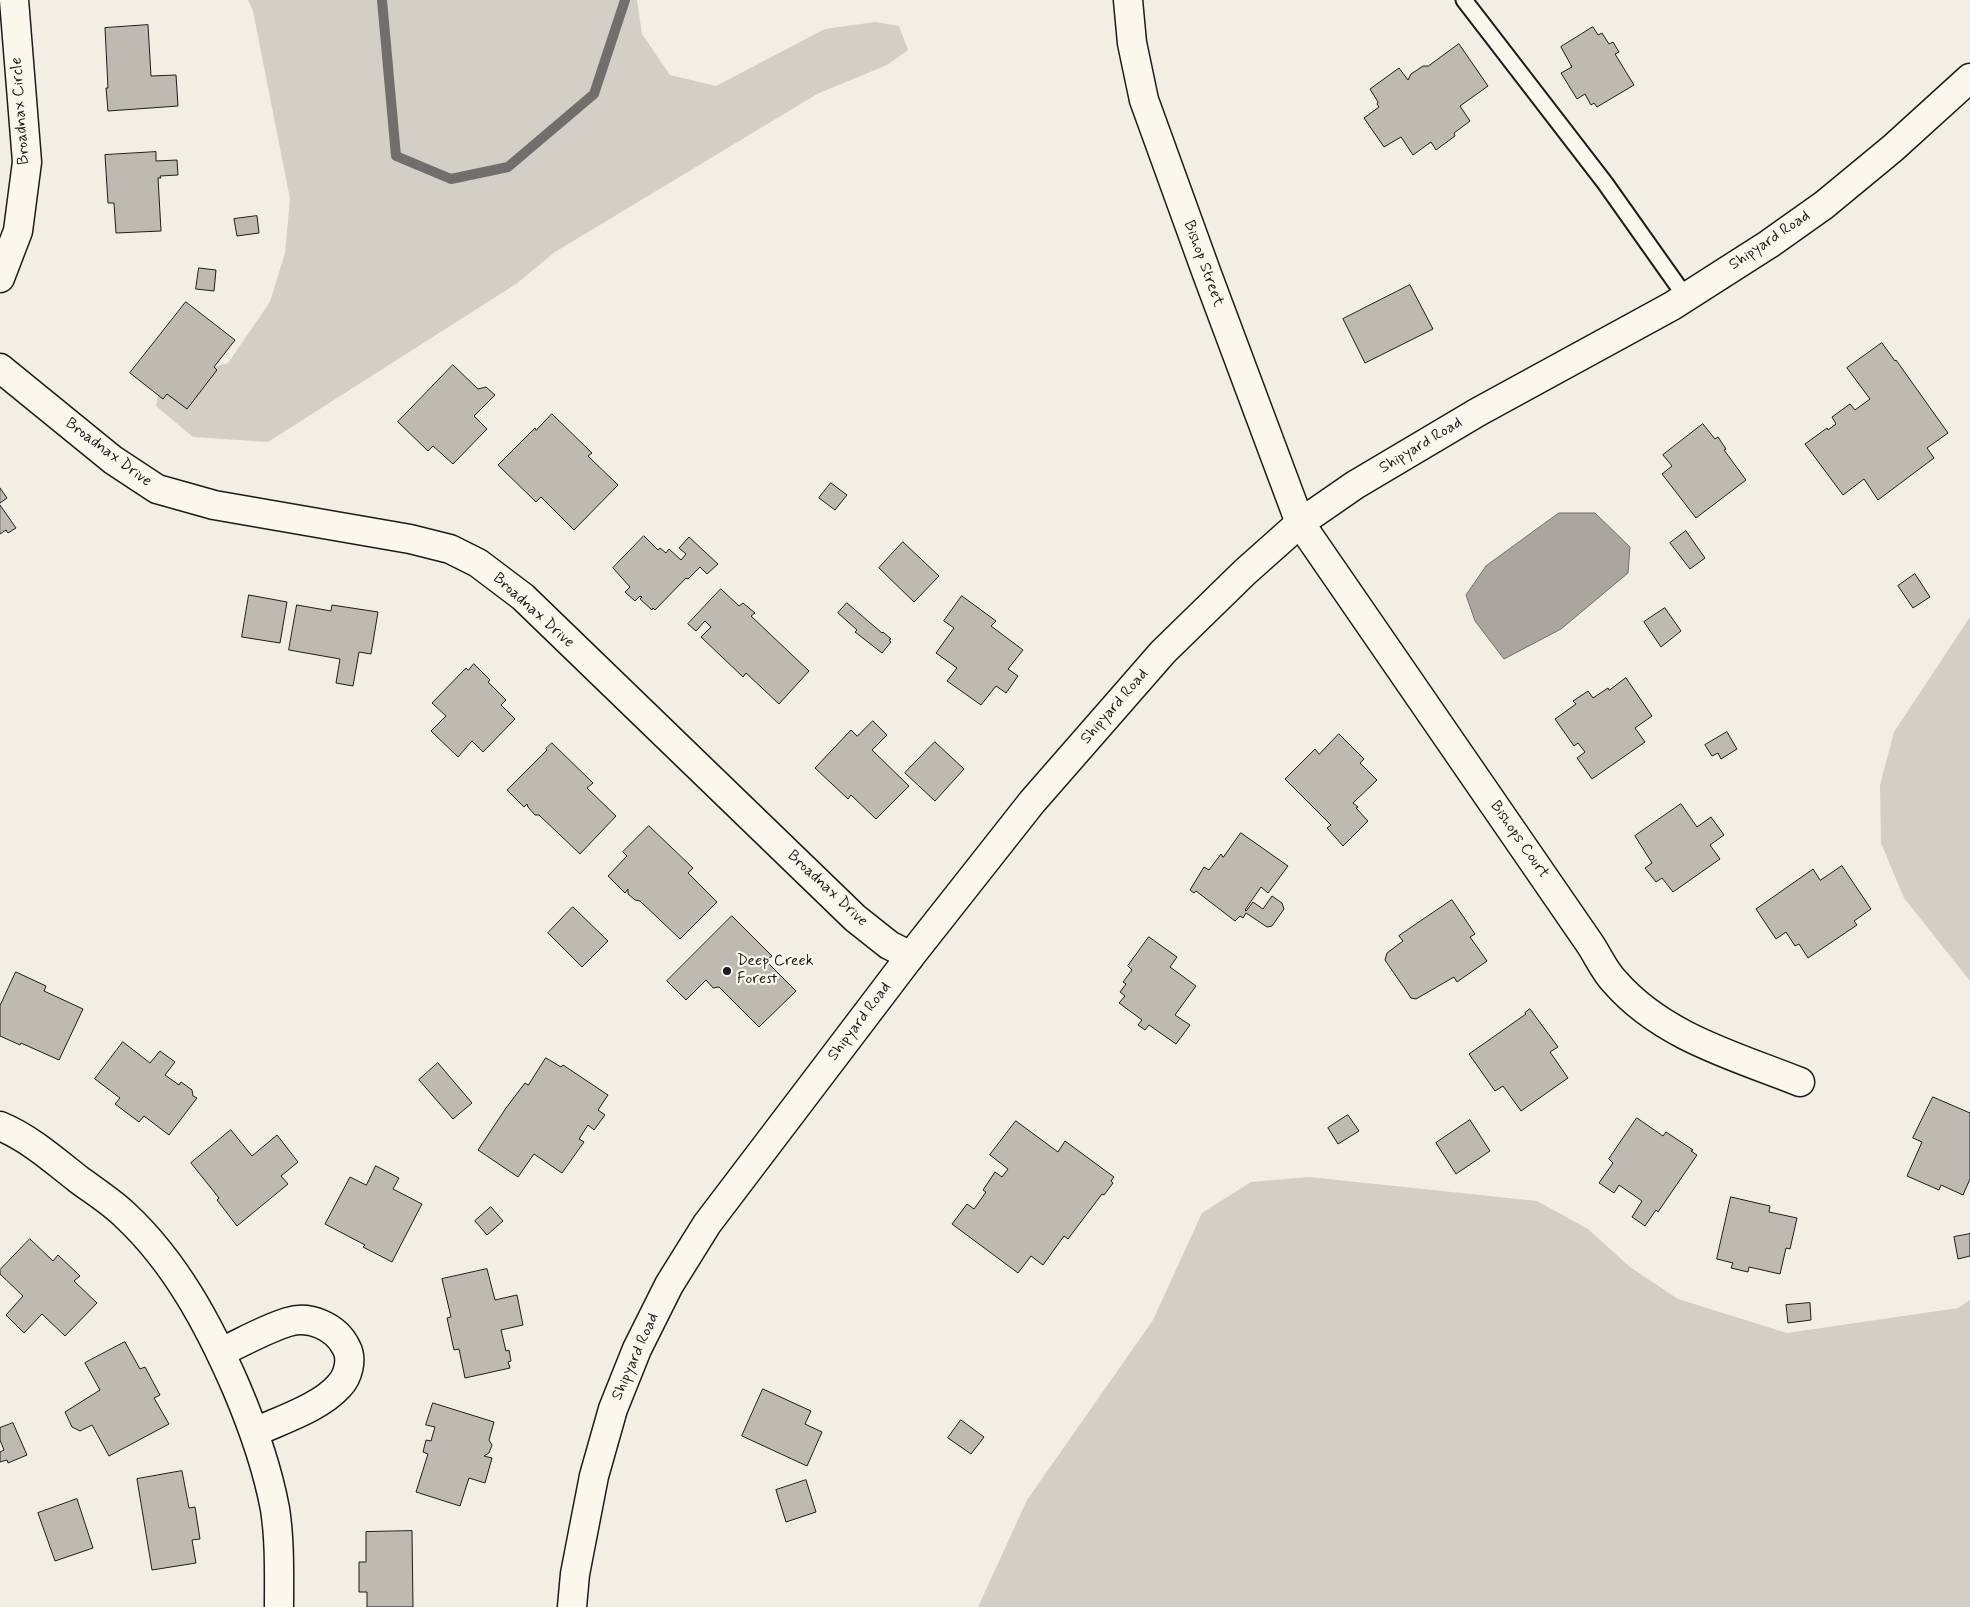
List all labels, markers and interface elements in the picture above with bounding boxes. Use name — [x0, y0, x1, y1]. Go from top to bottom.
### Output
street label: Broadnax Circle — [8, 57, 34, 165]
street label: Shipyard Road — [1726, 207, 1814, 275]
street label: Bishop Street — [1178, 218, 1228, 310]
street label: Broadnax Drive — [61, 414, 155, 492]
street label: Shipyard Road — [1376, 414, 1466, 478]
street label: Broadnax Drive — [488, 569, 578, 653]
street label: Shipyard Road — [1077, 665, 1153, 749]
street label: Bishops Court — [1485, 798, 1553, 882]
street label: Broadnax Drive — [783, 847, 871, 931]
place label: Deep Creek Forest — [737, 952, 814, 990]
marker: Deep Creek Forest — [721, 965, 733, 977]
street label: Shipyard Road — [824, 979, 896, 1065]
street label: Shipyard Road — [608, 1310, 664, 1404]

